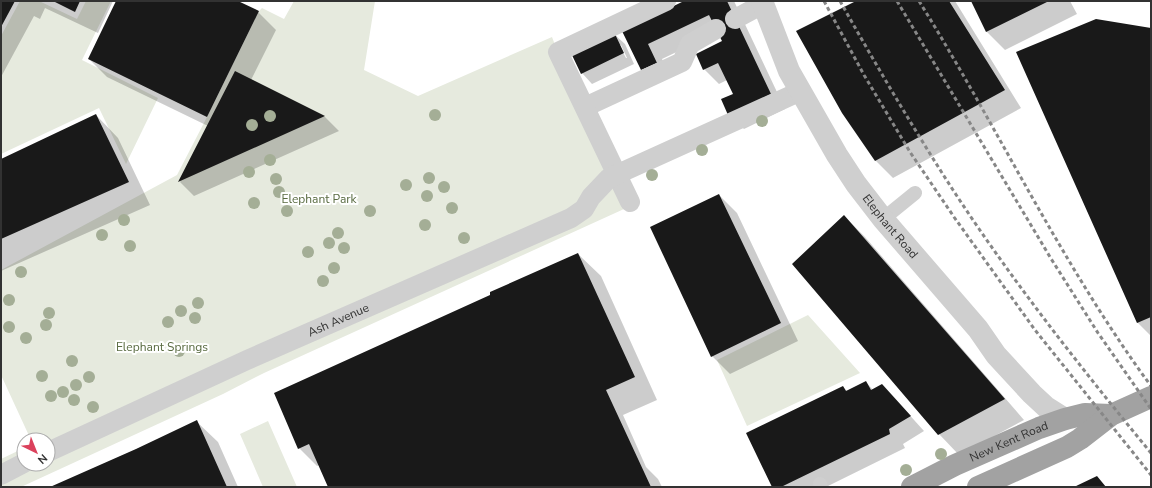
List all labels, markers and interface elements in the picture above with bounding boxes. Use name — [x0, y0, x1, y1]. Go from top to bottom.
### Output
park label: Elephant Park — [281, 191, 358, 207]
street label: Elephant Road — [859, 191, 922, 262]
street label: Ash Avenue — [305, 300, 371, 340]
park label: Elephant Springs — [116, 339, 208, 355]
street label: New Kent Road — [967, 417, 1050, 466]
north arrow — [16, 432, 56, 472]
text: N — [34, 451, 51, 467]

